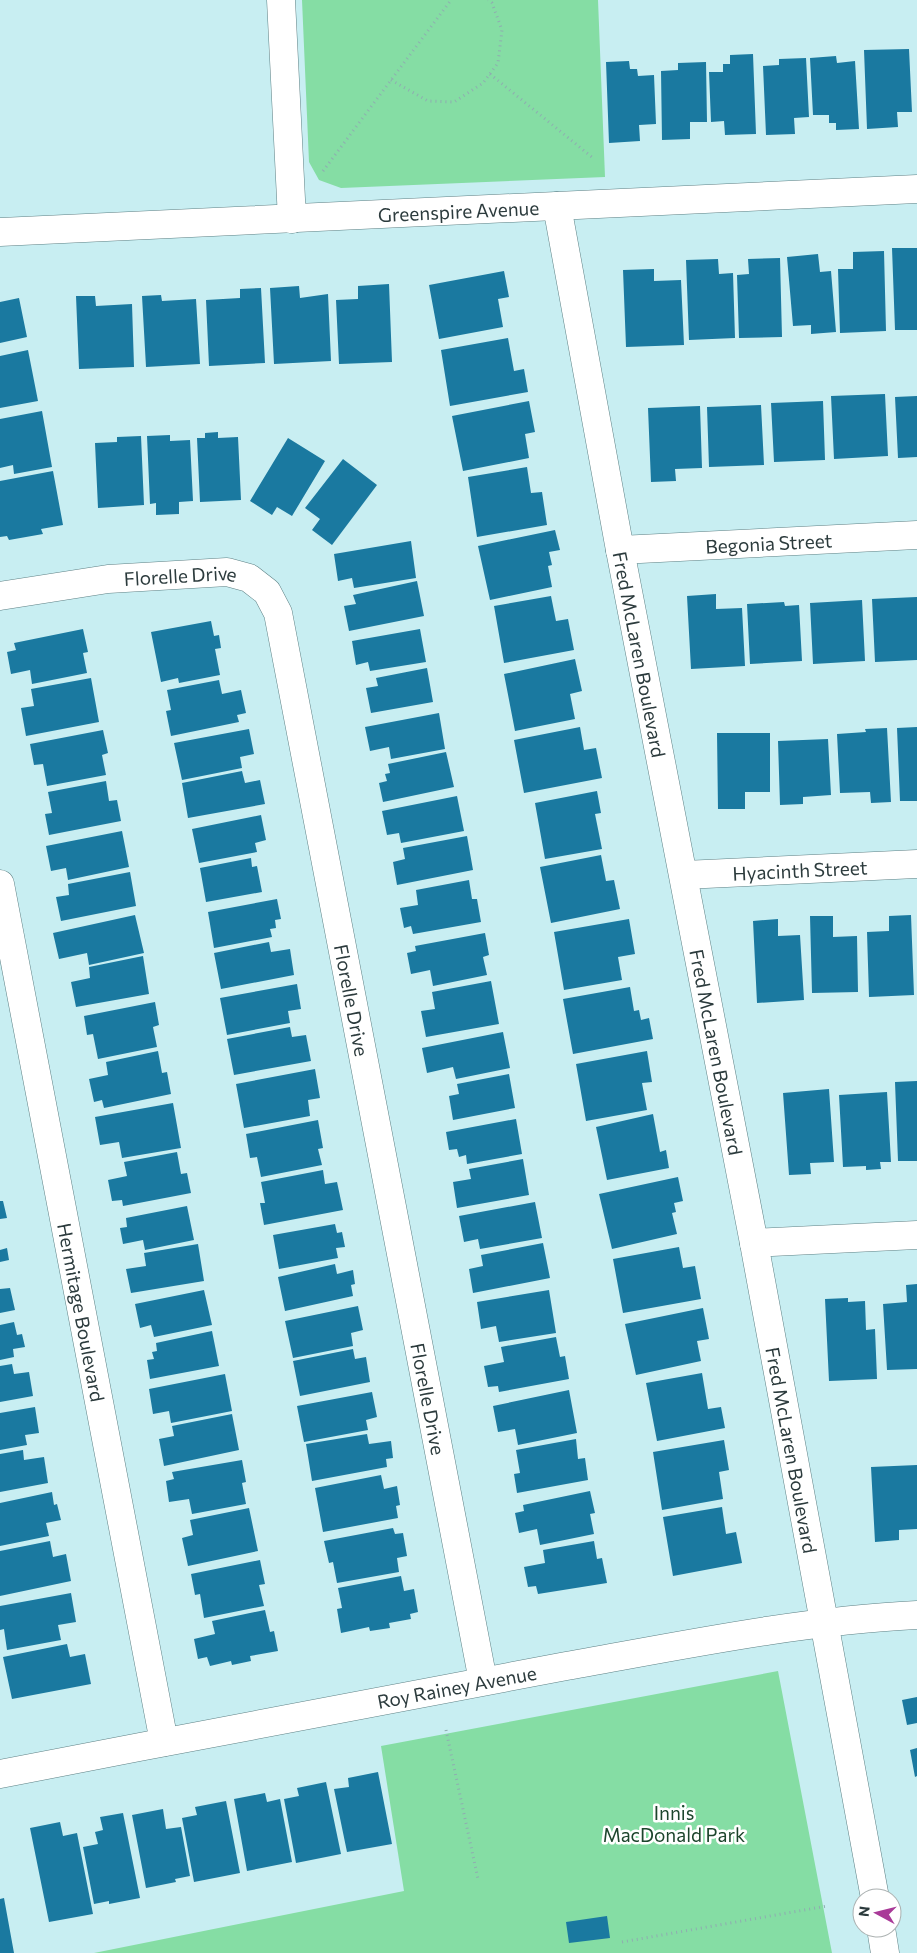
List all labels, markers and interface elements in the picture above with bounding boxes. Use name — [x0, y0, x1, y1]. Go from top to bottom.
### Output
street label: Greenspire Avenue — [377, 195, 540, 226]
street label: Begonia Street — [705, 528, 833, 557]
street label: Fred McLaren Boulevard — [609, 549, 671, 759]
street label: Florelle Drive — [123, 560, 240, 590]
street label: Hyacinth Street — [732, 855, 868, 884]
street label: Florelle Drive — [330, 942, 374, 1058]
street label: Fred McLaren Boulevard — [686, 947, 748, 1157]
street label: Hermitage Boulevard — [54, 1221, 110, 1404]
street label: Florelle Drive — [407, 1341, 451, 1457]
street label: Fred McLaren Boulevard — [762, 1345, 823, 1555]
street label: Roy Rainey Avenue — [375, 1660, 538, 1713]
park label: Innis MacDonald Park — [603, 1801, 745, 1846]
north arrow — [852, 1888, 902, 1938]
text: N — [855, 1905, 873, 1918]

